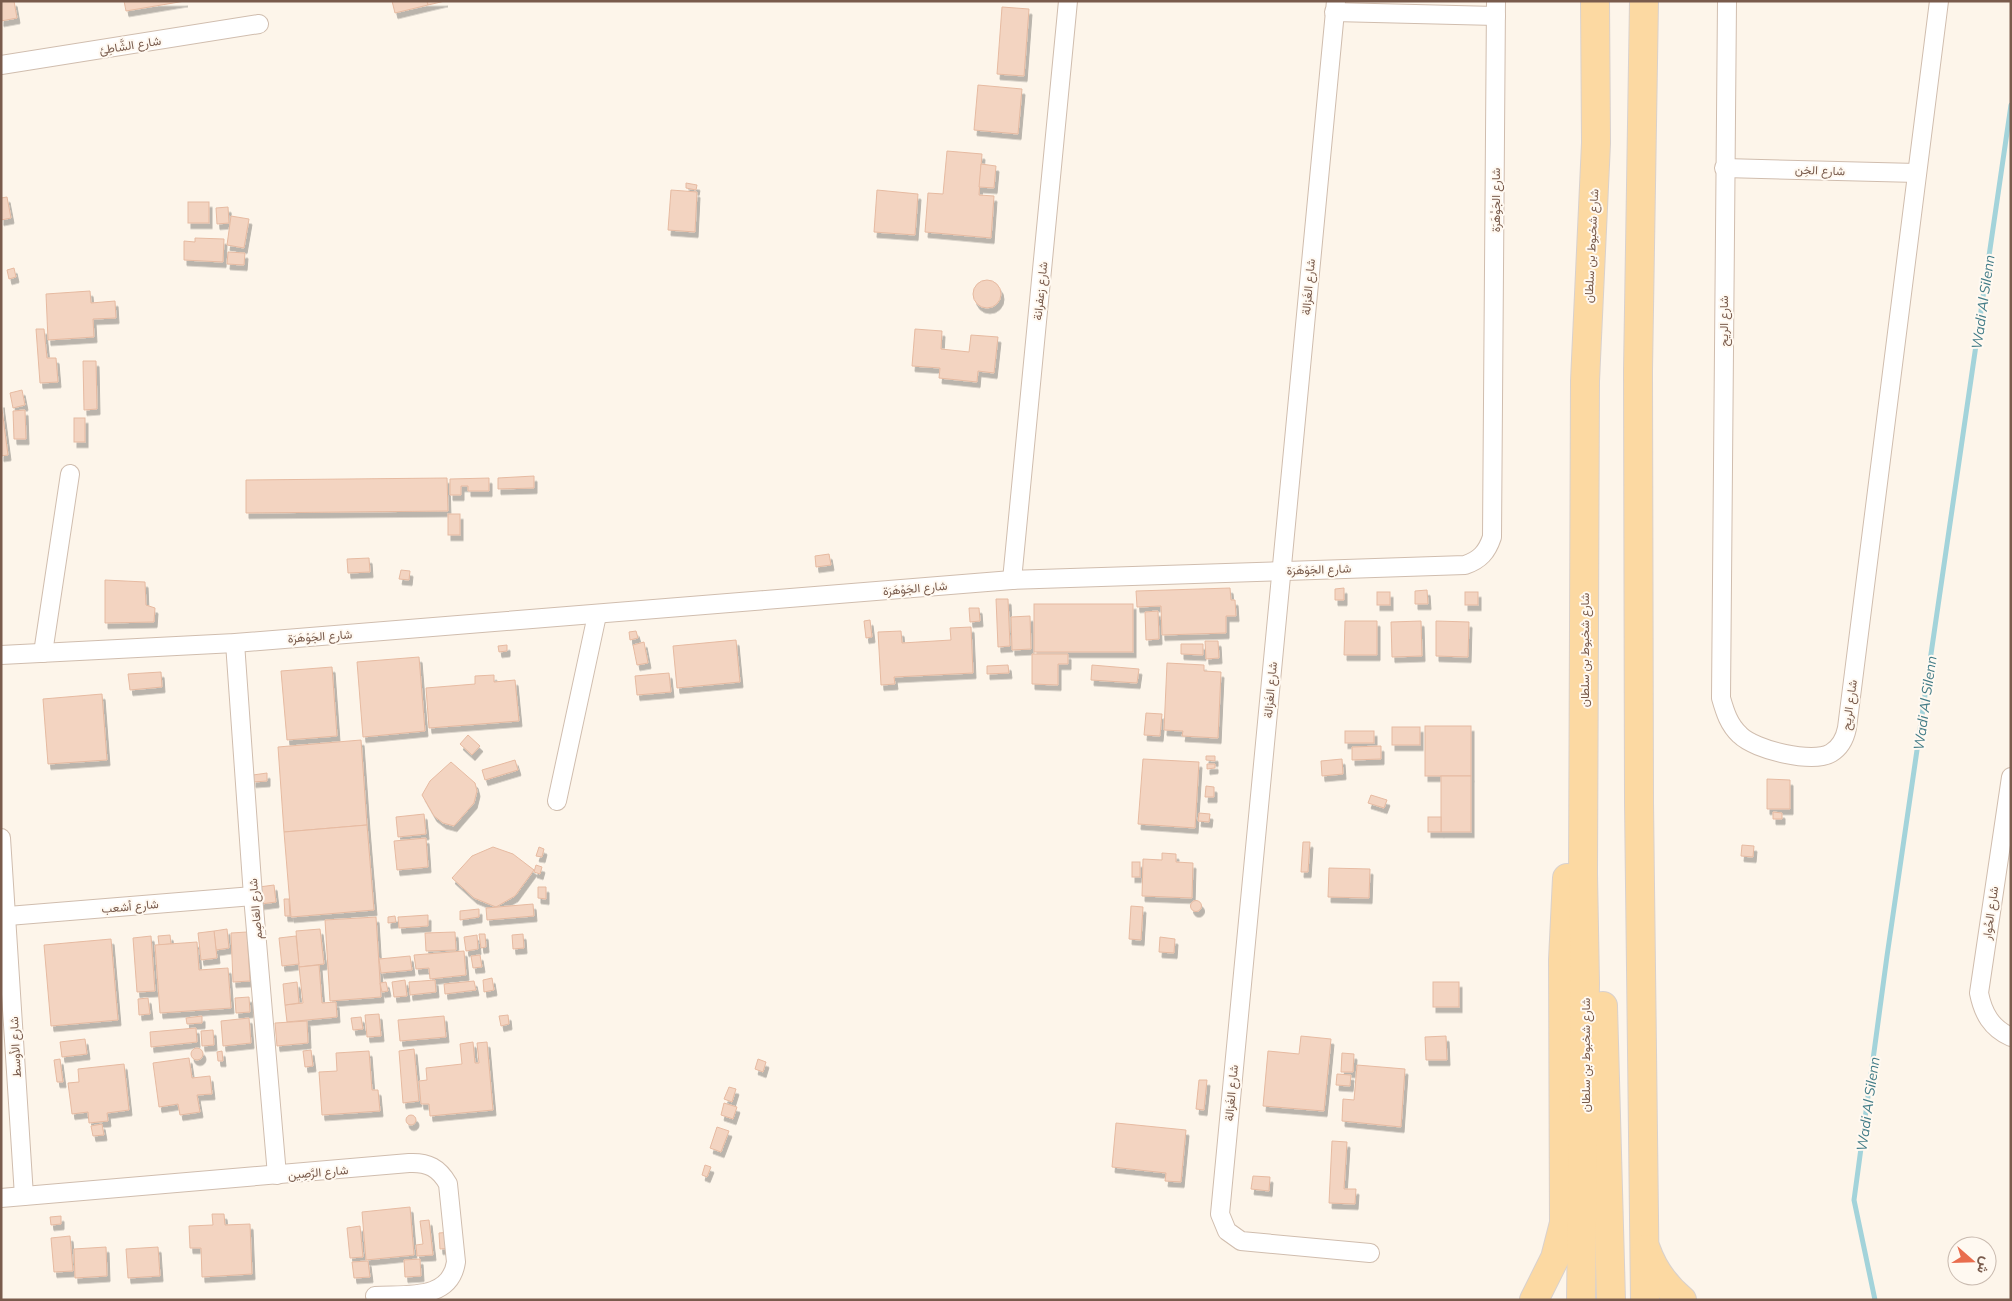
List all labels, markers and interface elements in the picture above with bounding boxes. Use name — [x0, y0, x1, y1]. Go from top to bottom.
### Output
street label: شارع الشَّاطِئ — [98, 32, 162, 59]
street label: شارع الخِن — [1795, 162, 1845, 180]
street label: شارع الجَوْهَرَة — [1488, 168, 1505, 232]
street label: شارع شخبوط بن سلطان — [1581, 188, 1603, 304]
water label: Wadi Al Silenn — [1967, 254, 1999, 350]
street label: شارع الغَزالة — [1298, 258, 1320, 316]
street label: شارع زعفرانة — [1029, 261, 1053, 321]
street label: شارع الريح — [1716, 296, 1733, 346]
street label: شارع الجَوْهَرَة — [1286, 560, 1352, 580]
street label: شارع الجَوْهَرَة — [882, 578, 948, 600]
street label: شارع شخبوط بن سلطان — [1577, 593, 1594, 707]
street label: شارع الجَوْهَرَة — [287, 626, 353, 648]
water label: Wadi Al Silenn — [1909, 655, 1941, 751]
street label: شارع الغَزالة — [1260, 661, 1282, 719]
street label: شارع الريح — [1838, 679, 1862, 731]
street label: شارع العَاصِم — [245, 878, 267, 940]
street label: شارع الحُوار — [1979, 885, 2003, 942]
street label: شارع أشعب — [101, 896, 159, 918]
street label: شارع شخبوط بن سلطان — [1578, 998, 1595, 1112]
street label: شارع الأوسط — [6, 1016, 26, 1078]
water label: Wadi Al Silenn — [1852, 1056, 1884, 1152]
street label: شارع الغَزالة — [1221, 1064, 1243, 1122]
street label: شارع الرَّصِين — [287, 1162, 349, 1184]
north arrow — [1947, 1236, 1997, 1286]
text: ش — [1973, 1254, 1996, 1277]

